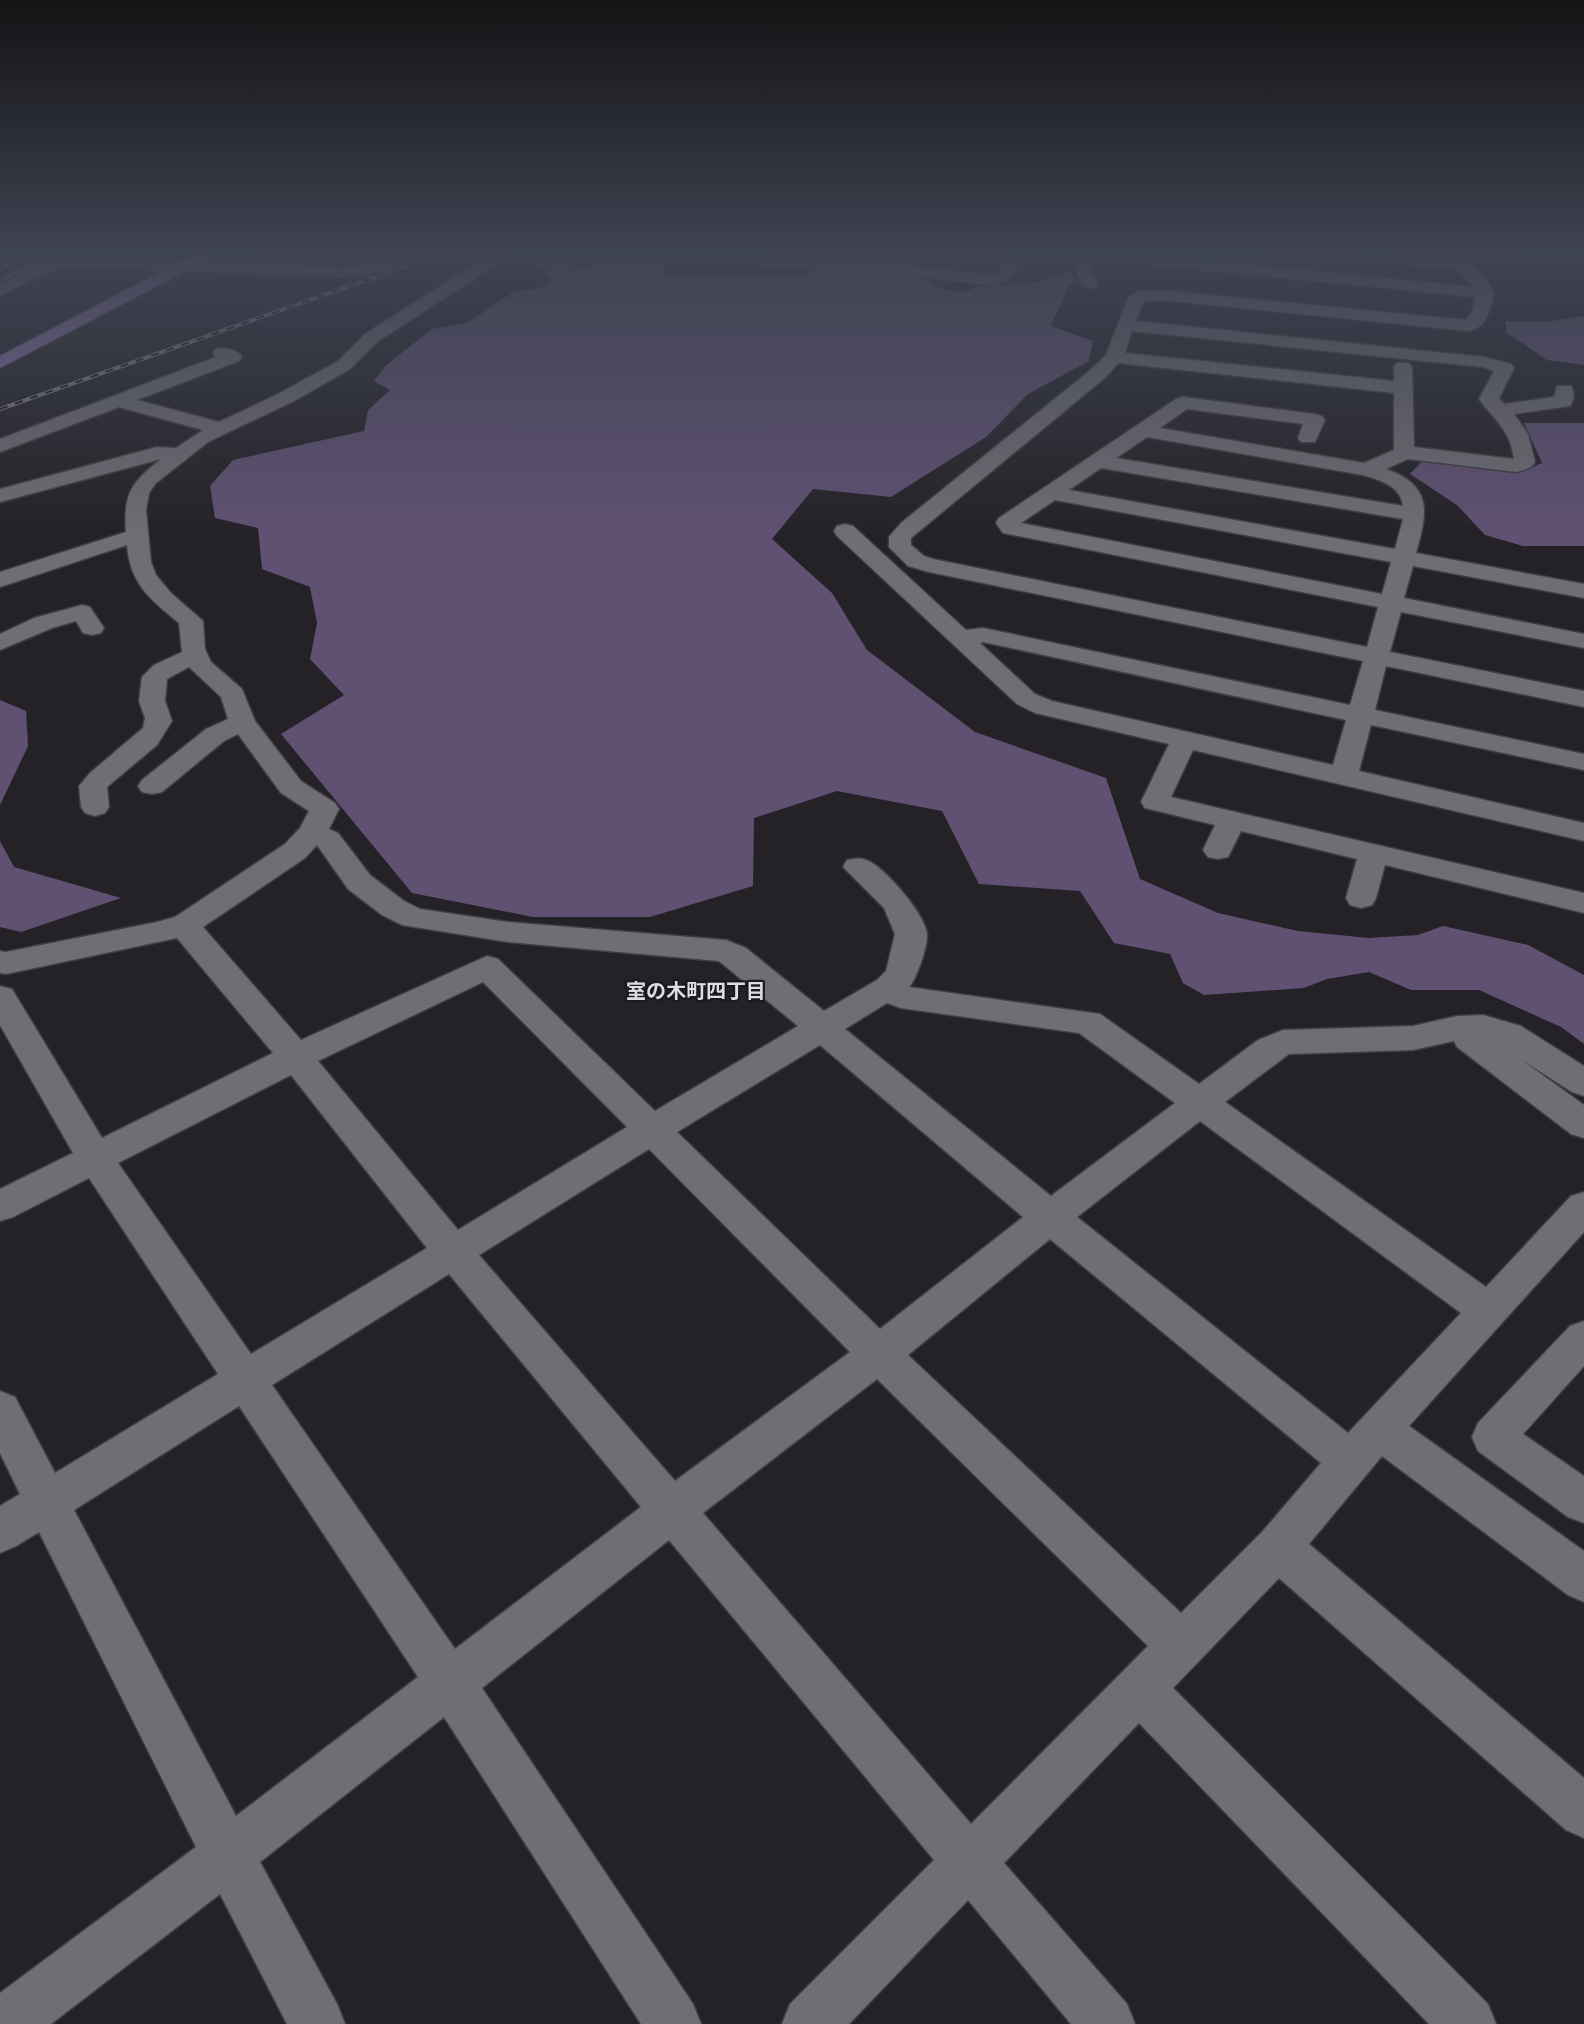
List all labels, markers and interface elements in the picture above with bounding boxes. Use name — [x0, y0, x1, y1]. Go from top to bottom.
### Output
district label: 室の木町四丁目 — [626, 979, 766, 1003]

